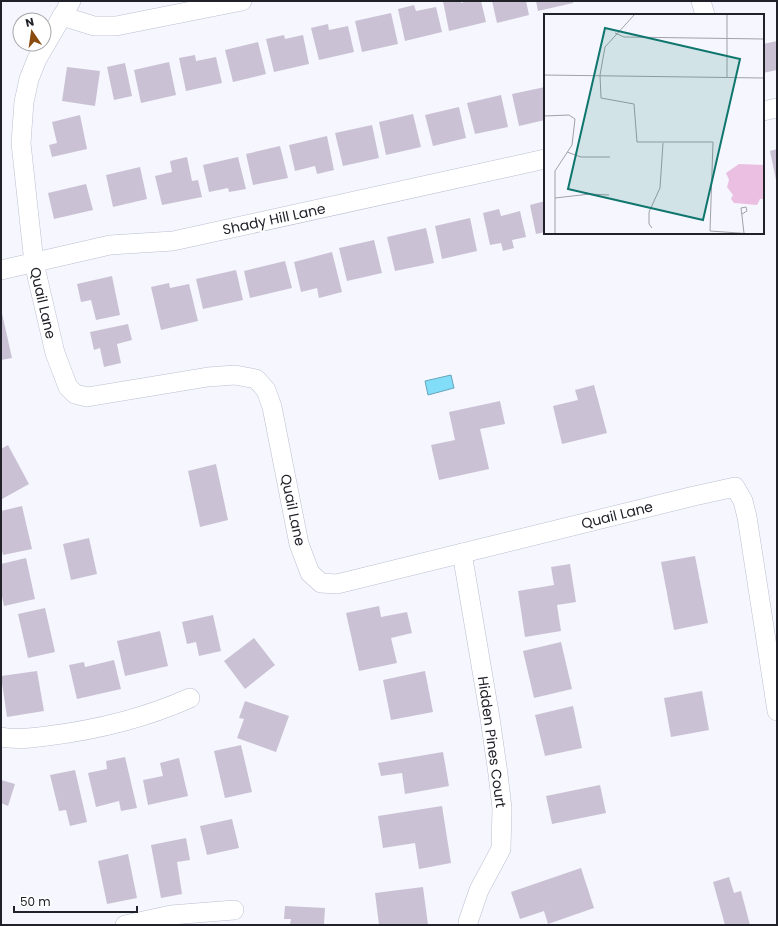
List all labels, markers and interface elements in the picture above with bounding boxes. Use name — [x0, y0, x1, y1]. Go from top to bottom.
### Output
north arrow — [12, 12, 52, 52]
text: N — [24, 14, 36, 31]
inset map — [544, 14, 764, 234]
street label: Shady Hill Lane — [221, 198, 328, 240]
street label: Quail Lane — [25, 265, 61, 341]
street label: Quail Lane — [276, 472, 310, 548]
street label: Quail Lane — [579, 496, 655, 534]
street label: Hidden Pines Court — [473, 675, 511, 809]
scale bar — [14, 888, 137, 914]
text: 50 m — [20, 893, 51, 910]

